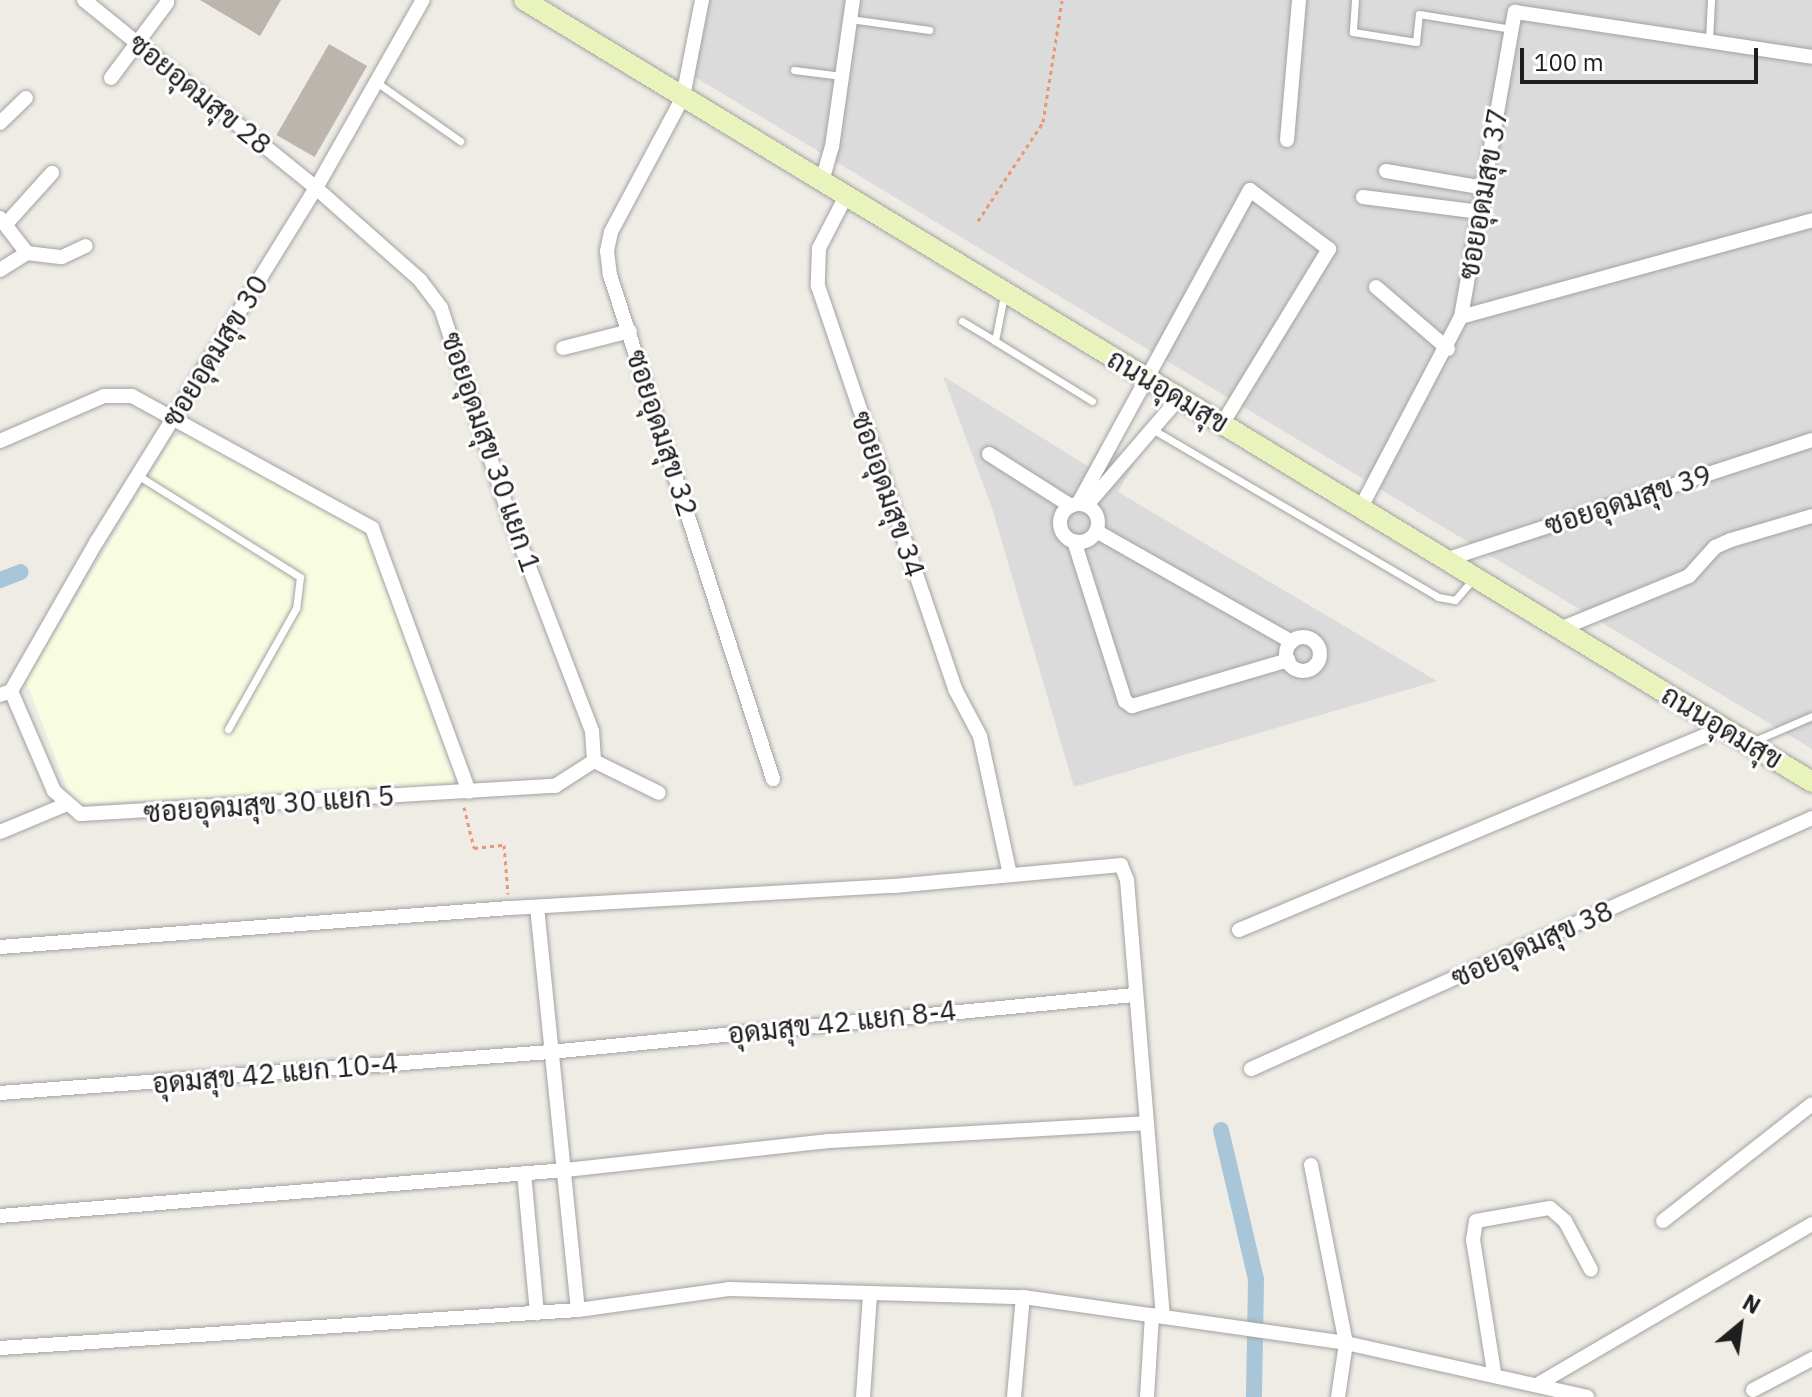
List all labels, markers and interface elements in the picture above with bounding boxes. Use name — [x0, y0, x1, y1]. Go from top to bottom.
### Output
street label: ซอยอุดมสุข 28 — [122, 27, 278, 161]
scale bar — [1524, 32, 1762, 82]
text: 100 m — [1534, 46, 1604, 78]
street label: ซอยอุดมสุข 37 — [1451, 106, 1515, 282]
street label: ซอยอุดมสุข 30 — [155, 269, 275, 433]
street label: ซอยอุดมสุข 30 แยก 1 — [434, 328, 548, 576]
street label: ถนนอุดมสุข — [1101, 342, 1235, 440]
street label: ซอยอุดมสุข 32 — [619, 346, 705, 520]
street label: ซอยอุดมสุข 34 — [844, 407, 932, 581]
street label: ซอยอุดมสุข 39 — [1541, 457, 1715, 543]
street label: ถนนอุดมสุข — [1655, 678, 1789, 776]
street label: ซอยอุดมสุข 30 แยก 5 — [142, 778, 396, 830]
street label: ซอยอุดมสุข 38 — [1446, 893, 1618, 995]
street label: อุดมสุข 42 แยก 8-4 — [726, 993, 958, 1051]
street label: อุดมสุข 42 แยก 10-4 — [151, 1046, 399, 1100]
north arrow — [1700, 1285, 1780, 1365]
text: N — [1738, 1287, 1766, 1320]

